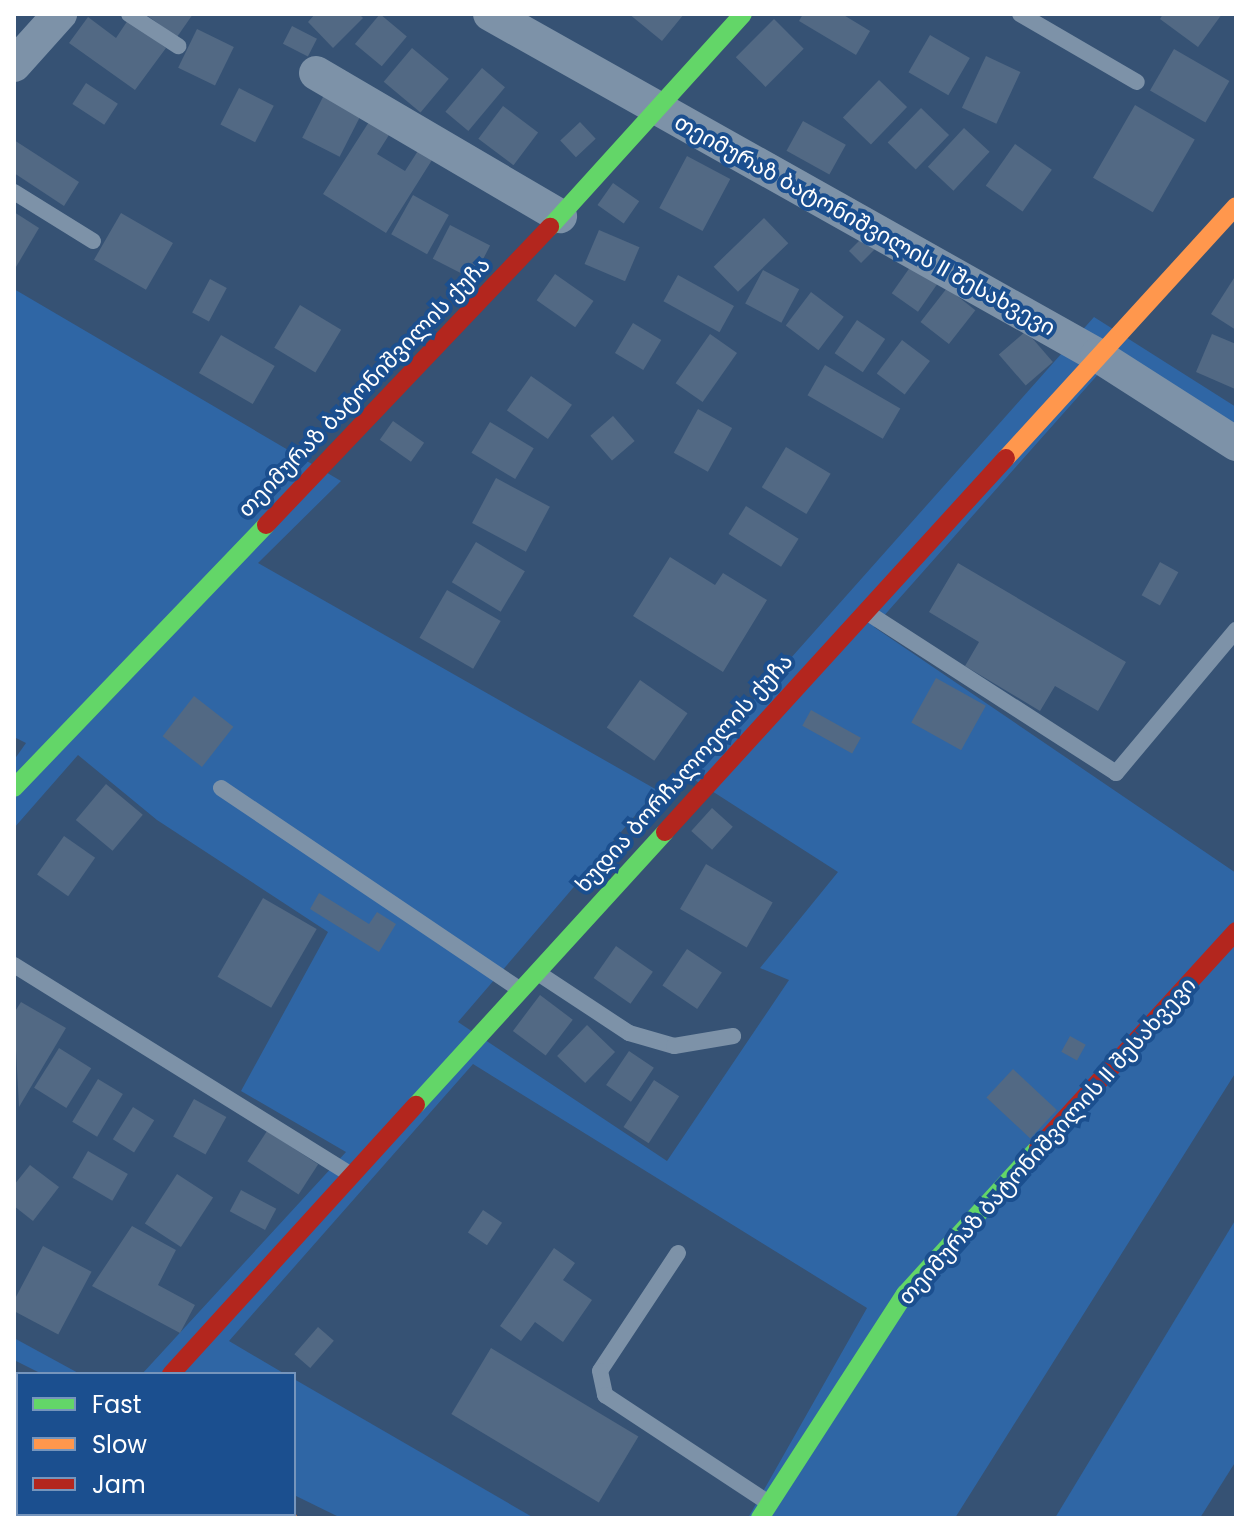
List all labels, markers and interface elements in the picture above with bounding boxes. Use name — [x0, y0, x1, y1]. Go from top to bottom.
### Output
street label: თეიმურაზ ბატონიშვილის II შესახვევი — [670, 109, 1060, 341]
street label: თეიმურაზ ბატონიშვილის ქუჩა — [233, 251, 495, 523]
street label: ხუდია ბორჩალოელის ქუჩა — [570, 648, 798, 898]
street label: თეიმურაზ ბატონიშვილის II შესახვევი — [893, 972, 1201, 1310]
legend — [16, 1372, 296, 1516]
text: Fast — [92, 1388, 142, 1421]
text: Slow — [92, 1428, 147, 1461]
text: Jam — [92, 1468, 146, 1501]

